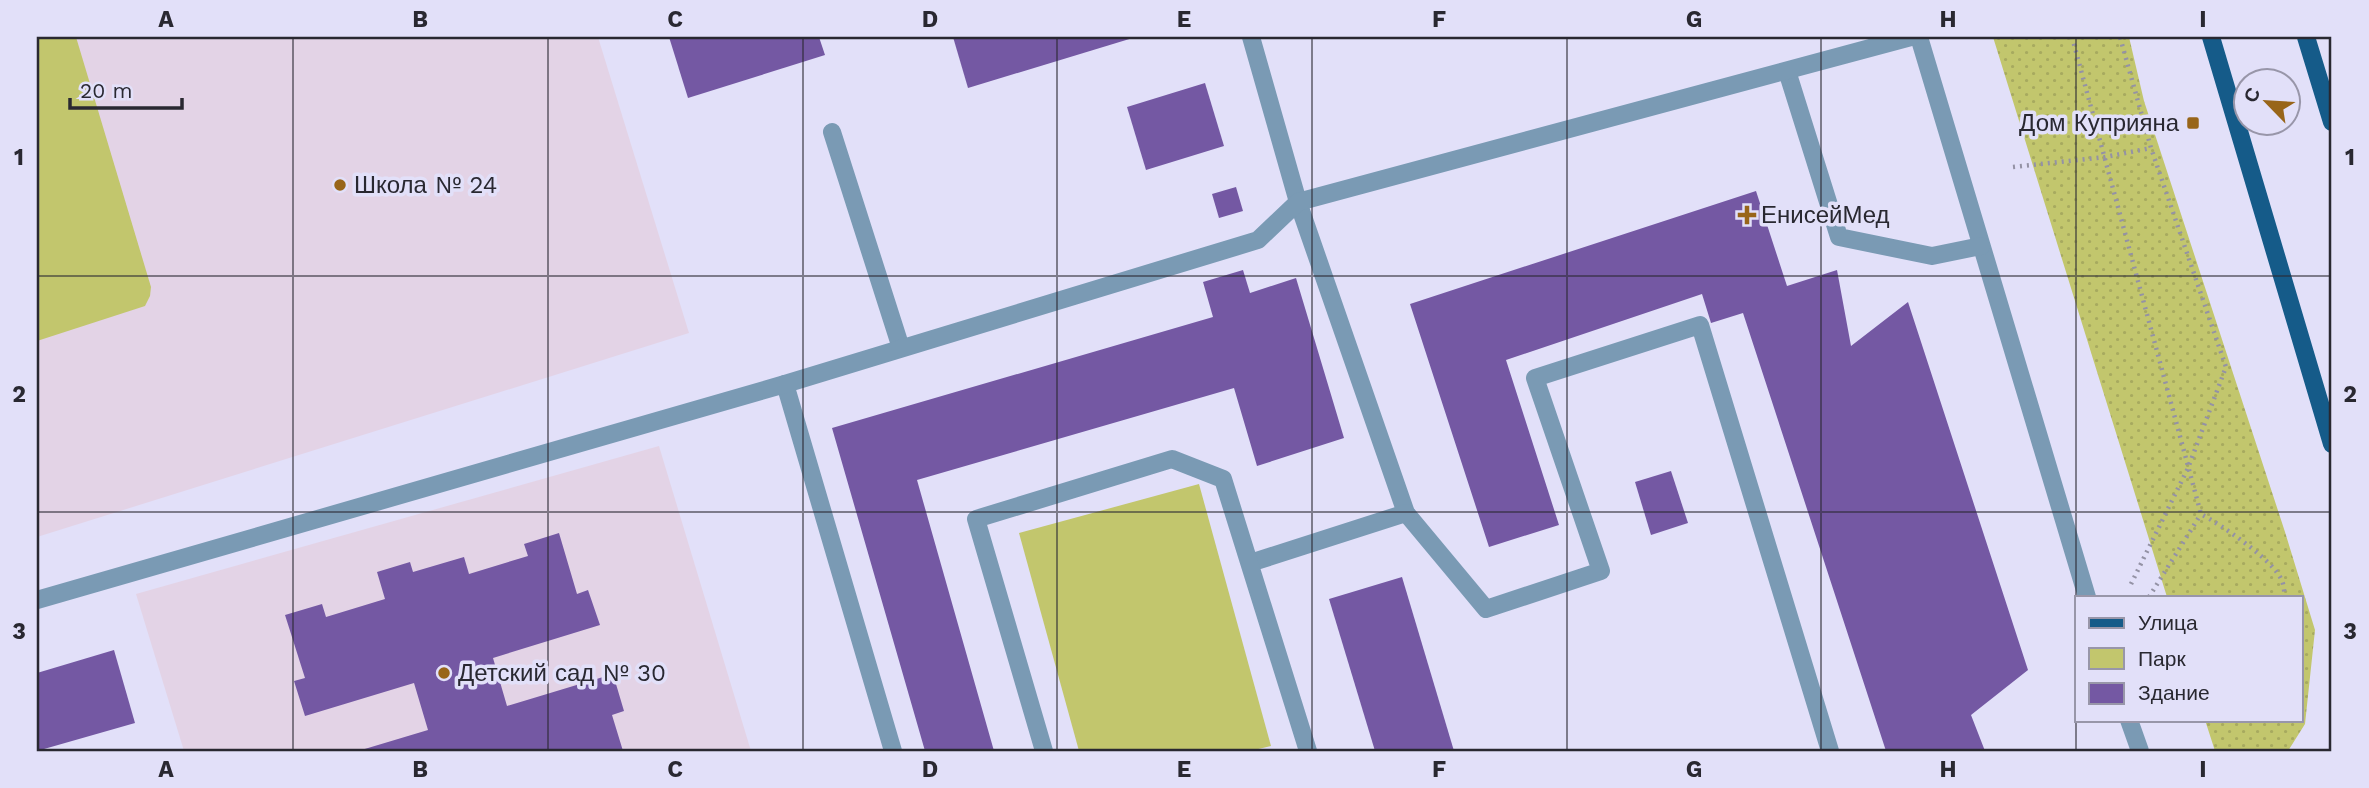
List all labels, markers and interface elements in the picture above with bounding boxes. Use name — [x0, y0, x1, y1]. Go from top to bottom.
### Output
text: A — [158, 6, 174, 33]
text: B — [412, 6, 428, 33]
text: C — [667, 6, 683, 33]
text: D — [922, 6, 938, 33]
text: E — [1177, 6, 1191, 33]
text: F — [1432, 6, 1446, 33]
text: G — [1686, 6, 1702, 33]
text: H — [1939, 6, 1957, 33]
text: I — [2199, 6, 2207, 33]
scale bar — [70, 66, 182, 110]
north arrow — [2232, 66, 2302, 136]
text: 20 m — [80, 78, 132, 103]
text: С — [2239, 84, 2265, 106]
place label: Дом Куприяна — [2019, 109, 2180, 137]
marker: Дом Куприяна — [2185, 115, 2201, 131]
text: 1 — [14, 144, 24, 171]
text: 1 — [2345, 144, 2355, 171]
place label: Школа № 24 — [354, 171, 498, 199]
marker: Школа № 24 — [332, 177, 348, 193]
place label: ЕнисейМед — [1761, 201, 1890, 229]
marker: ЕнисейМед — [1739, 207, 1755, 223]
text: 2 — [12, 381, 26, 408]
text: 2 — [2343, 381, 2357, 408]
legend — [2075, 596, 2302, 722]
text: Улица — [2138, 610, 2198, 635]
text: 3 — [12, 618, 26, 645]
text: 3 — [2343, 618, 2357, 645]
text: Парк — [2138, 646, 2186, 671]
place label: Детский сад № 30 — [458, 659, 666, 687]
marker: Детский сад № 30 — [436, 665, 452, 681]
text: Здание — [2138, 680, 2210, 705]
text: A — [158, 756, 174, 783]
text: B — [412, 756, 428, 783]
text: C — [667, 756, 683, 783]
text: D — [922, 756, 938, 783]
text: E — [1177, 756, 1191, 783]
text: F — [1432, 756, 1446, 783]
text: G — [1686, 756, 1702, 783]
text: H — [1939, 756, 1957, 783]
text: I — [2199, 756, 2207, 783]

